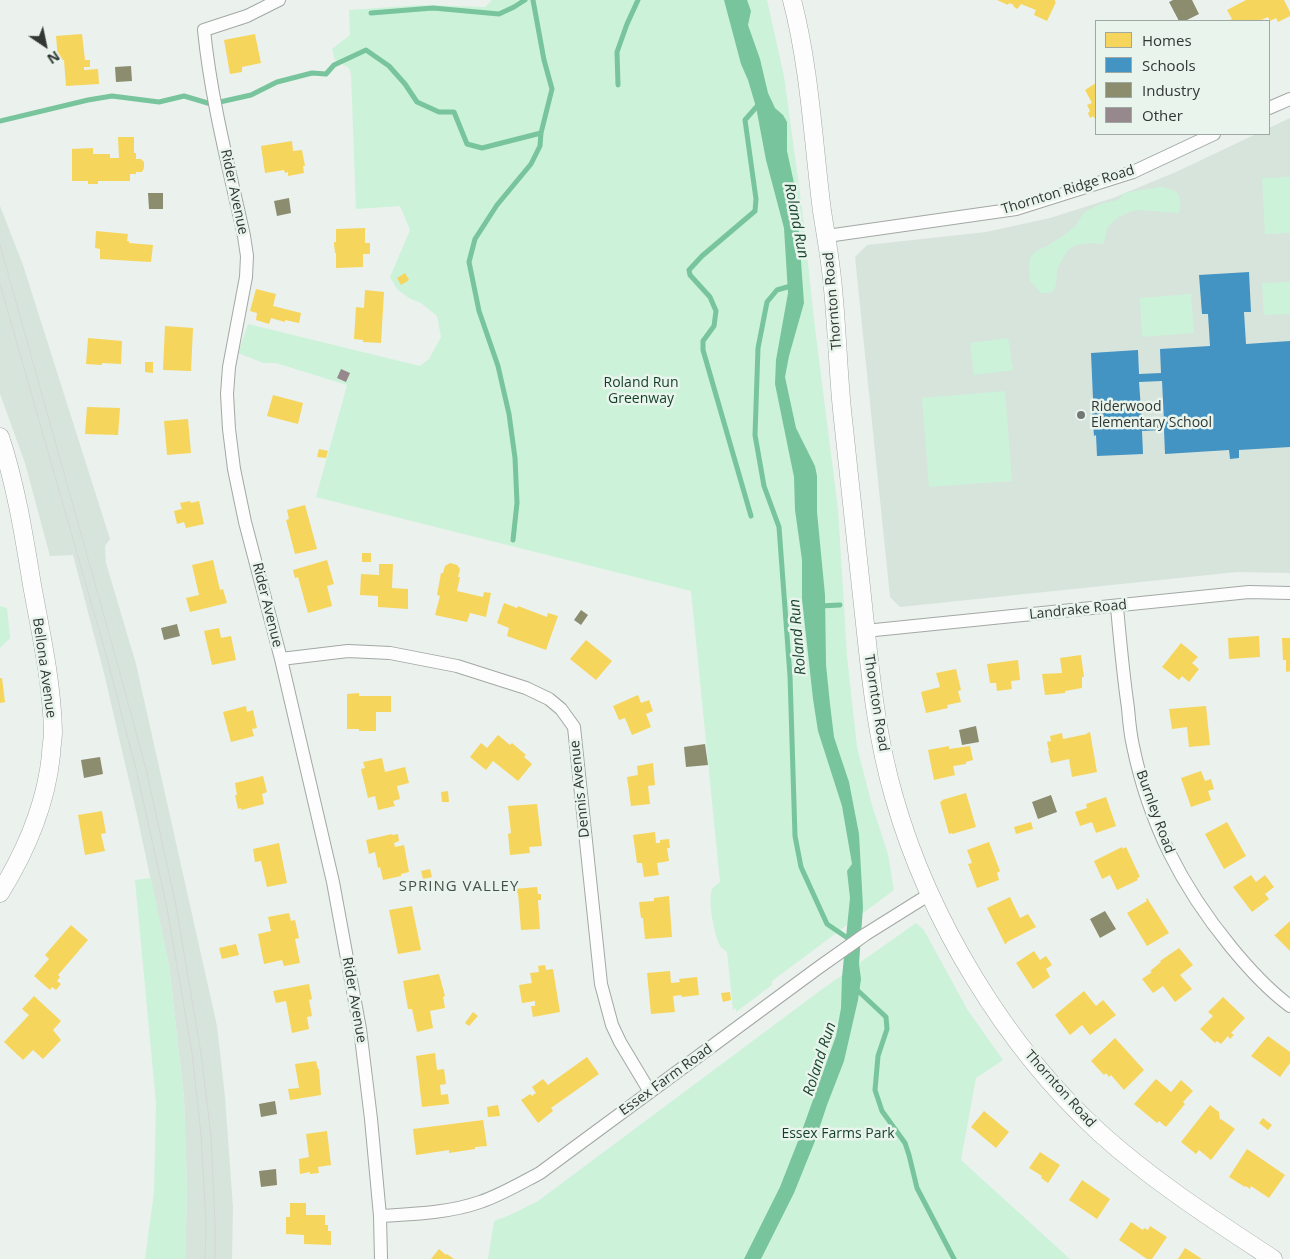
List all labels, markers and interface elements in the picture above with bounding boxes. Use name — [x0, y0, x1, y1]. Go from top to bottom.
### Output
north arrow — [20, 20, 70, 70]
legend — [1095, 20, 1270, 135]
text: Homes — [1142, 30, 1192, 50]
text: N — [44, 47, 64, 69]
text: Schools — [1142, 55, 1196, 75]
text: Industry — [1142, 80, 1200, 100]
text: Other — [1142, 105, 1183, 125]
street label: Rider Avenue — [217, 148, 251, 236]
street label: Thornton Ridge Road — [1000, 162, 1136, 218]
water label: Roland Run — [780, 182, 812, 260]
street label: Thornton Road — [820, 251, 846, 351]
park label: Roland Run Greenway — [604, 375, 678, 408]
place label: Riderwood Elementary School — [1091, 399, 1212, 432]
marker: Riderwood Elementary School — [1075, 409, 1087, 421]
street label: Rider Avenue — [248, 561, 286, 649]
street label: Landrake Road — [1028, 597, 1128, 623]
water label: Roland Run — [786, 598, 810, 676]
street label: Bellona Avenue — [29, 617, 59, 719]
street label: Thornton Road — [860, 653, 892, 753]
street label: Dennis Avenue — [567, 740, 593, 838]
street label: Burnley Road — [1132, 768, 1178, 856]
district label: SPRING VALLEY — [397, 878, 521, 896]
street label: Rider Avenue — [338, 956, 370, 1044]
water label: Roland Run — [800, 1020, 840, 1098]
street label: Essex Farm Road — [616, 1041, 716, 1119]
street label: Thornton Road — [1021, 1047, 1099, 1131]
park label: Essex Farms Park — [781, 1126, 895, 1142]

